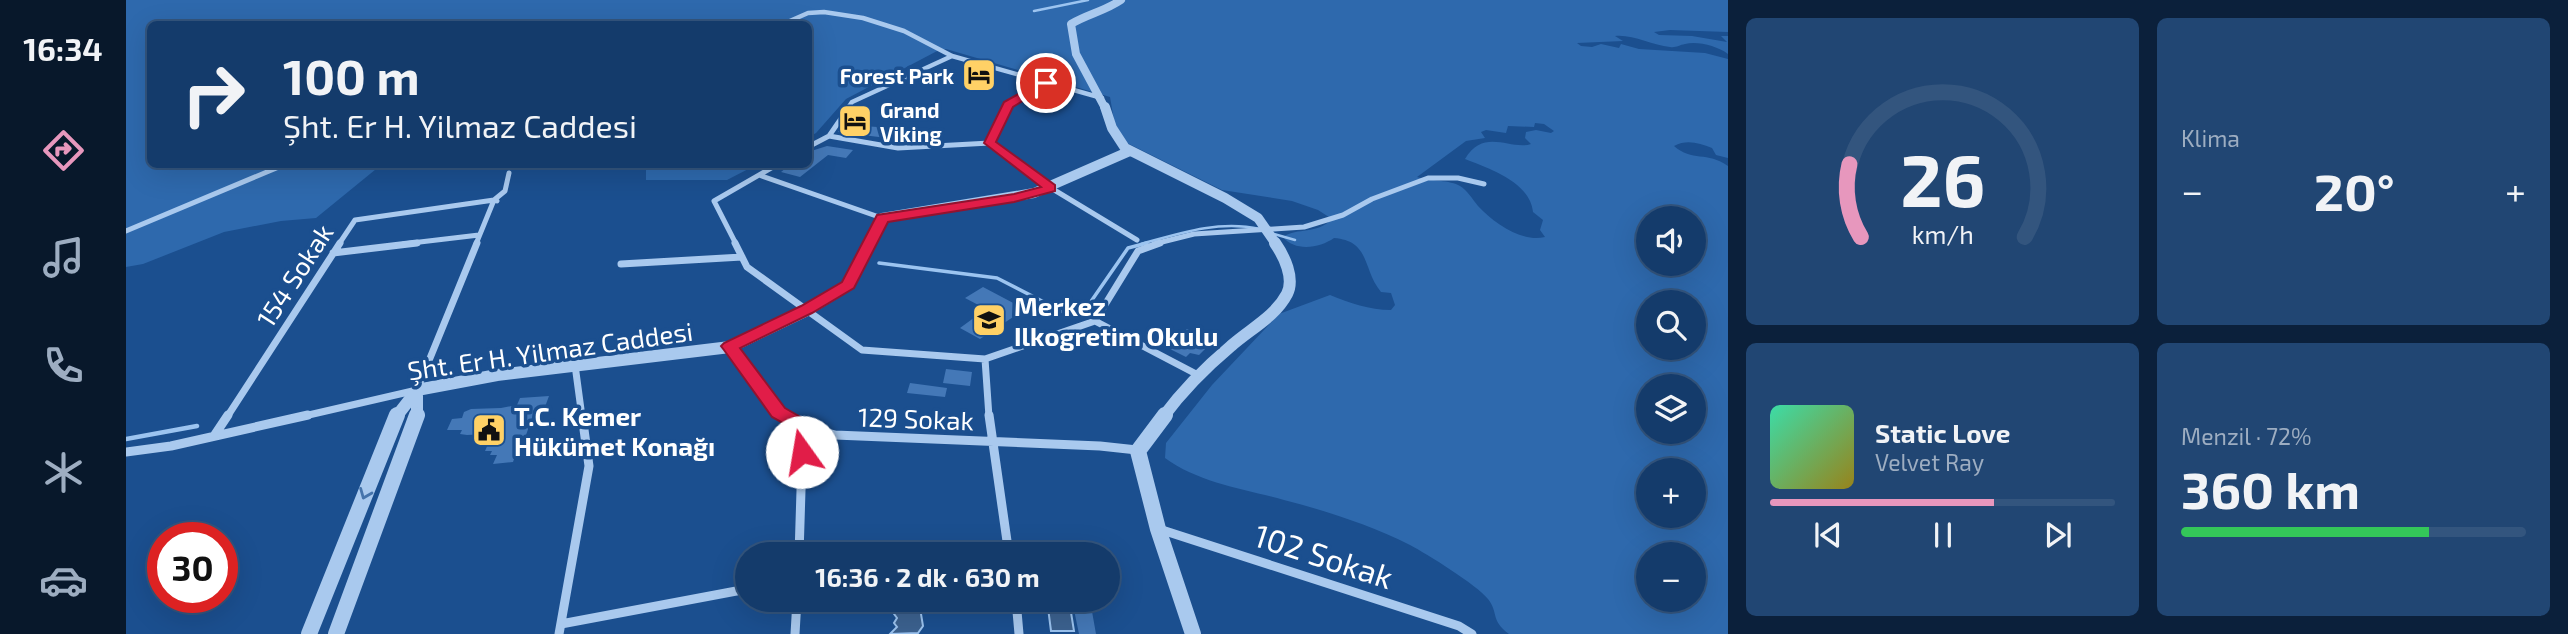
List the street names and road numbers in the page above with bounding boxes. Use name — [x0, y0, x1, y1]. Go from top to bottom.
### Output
street label: 154 Sokak — [249, 218, 339, 332]
street label: Şht. Er H. Yilmaz Caddesi — [405, 315, 695, 387]
street label: 129 Sokak — [858, 400, 974, 436]
street label: 102 Sokak — [1250, 515, 1398, 595]

